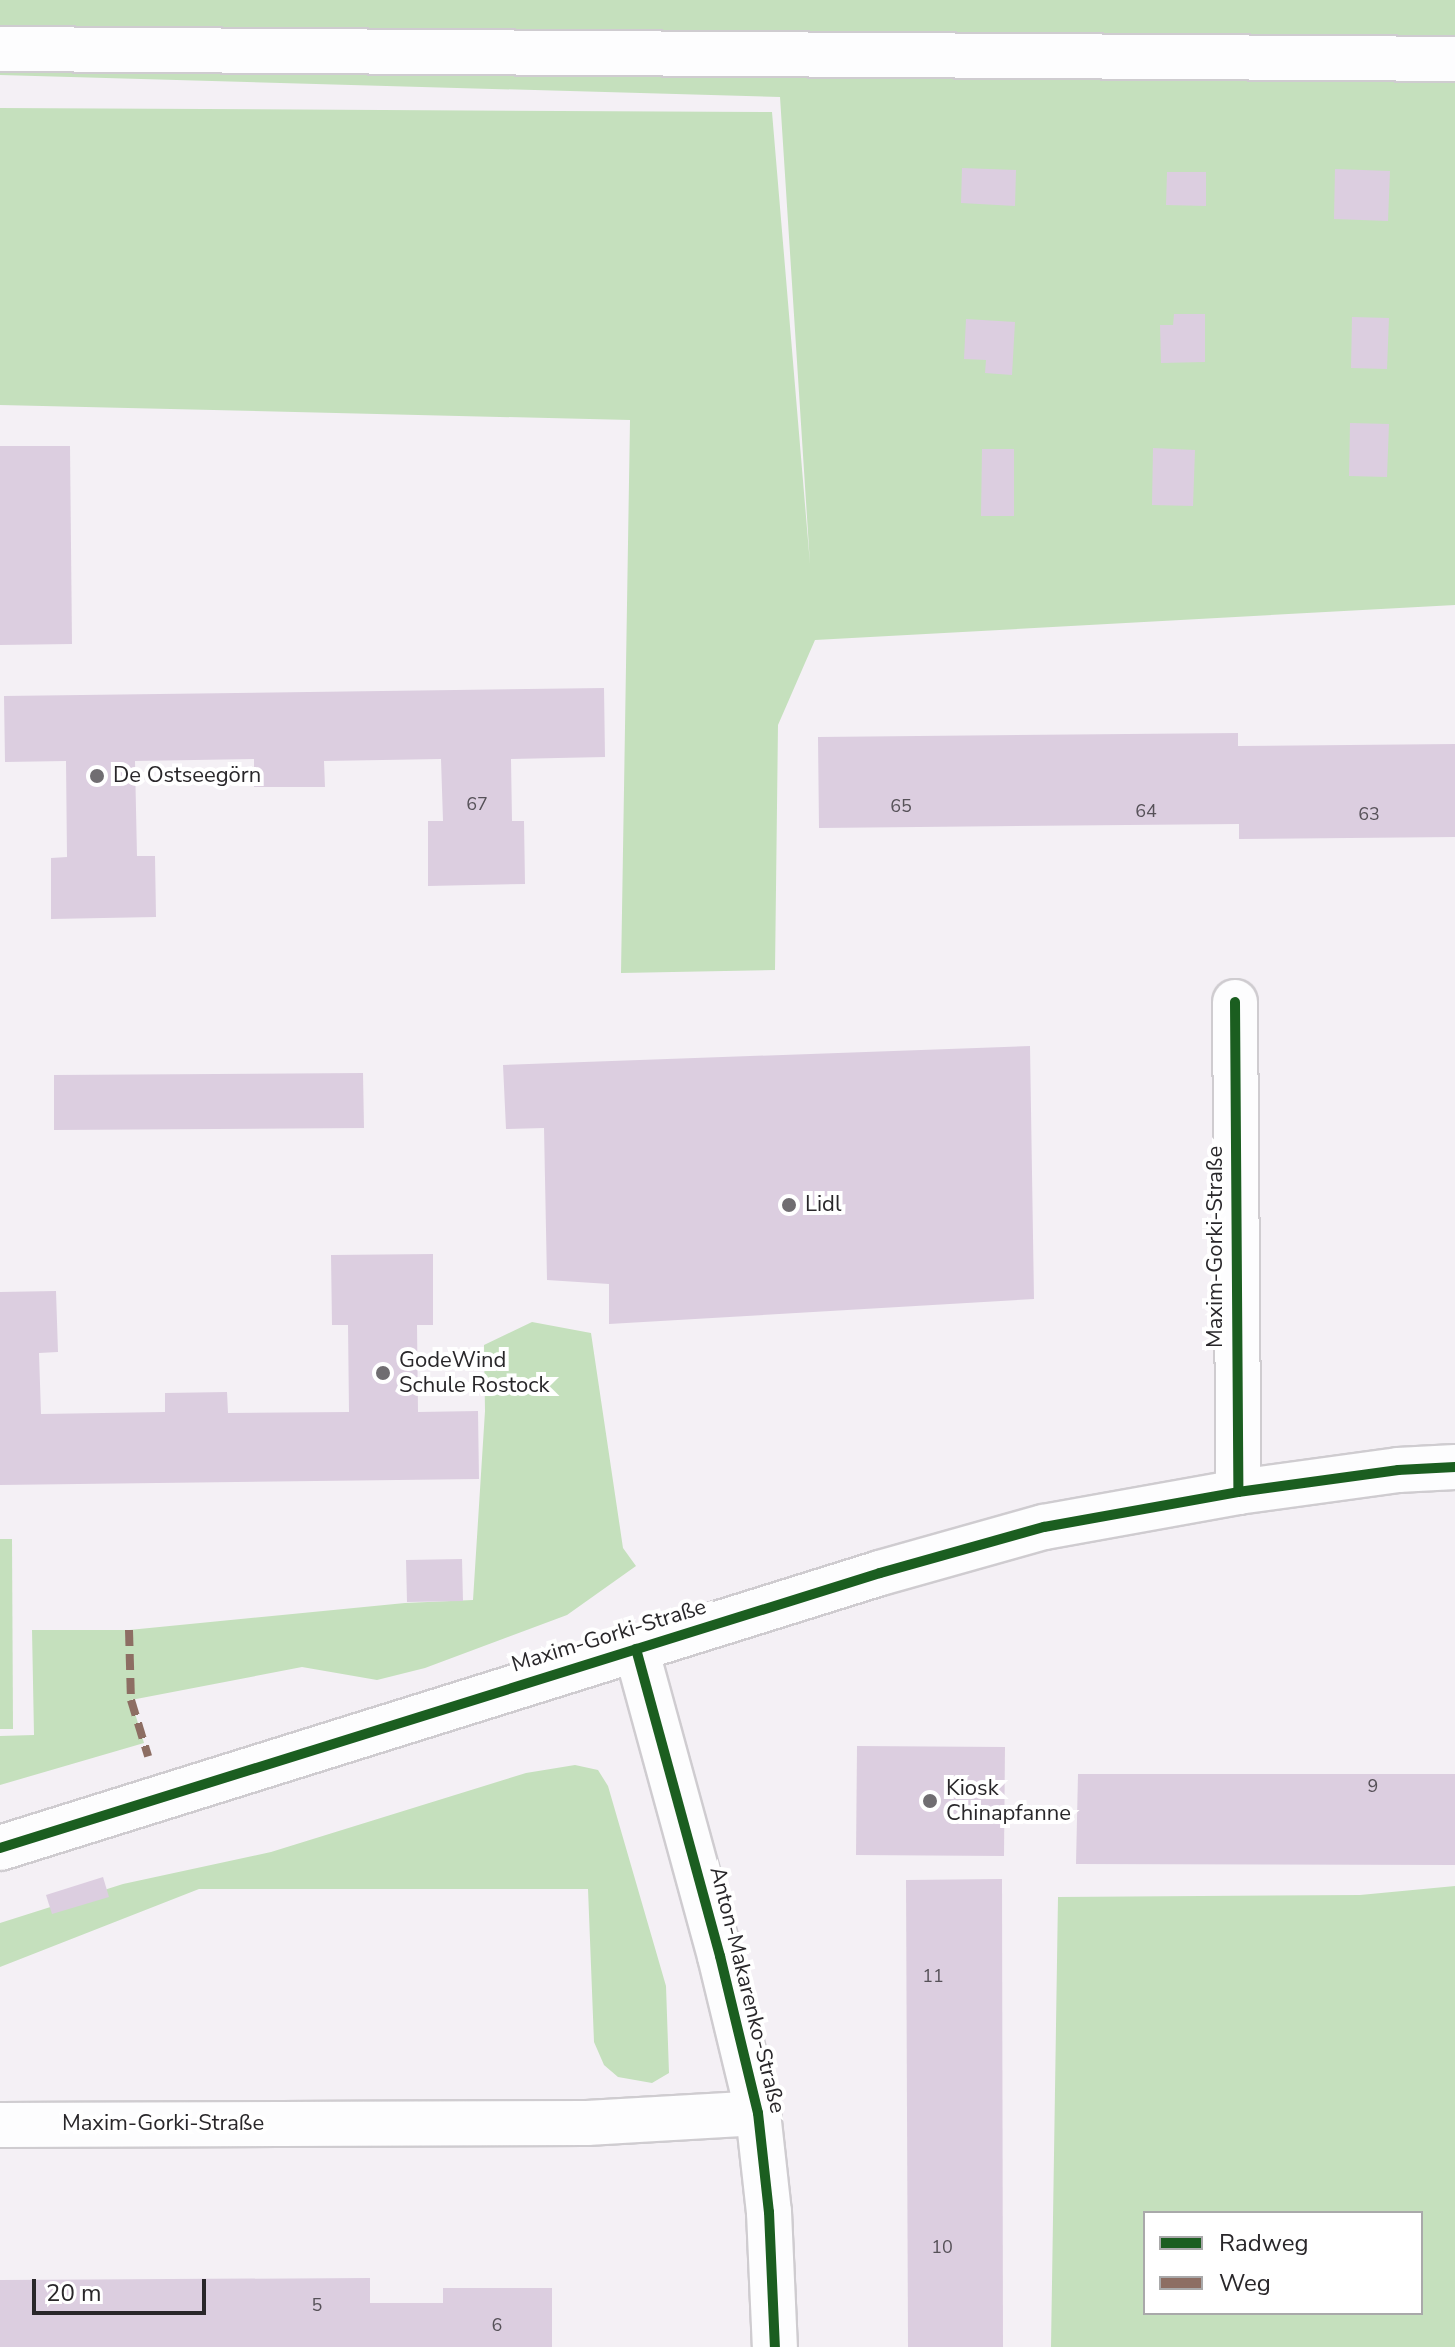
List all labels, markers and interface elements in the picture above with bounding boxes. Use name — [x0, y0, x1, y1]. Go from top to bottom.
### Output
place label: De Ostseegörn — [113, 763, 261, 789]
marker: De Ostseegörn — [88, 767, 106, 785]
house number: 67 — [466, 793, 488, 815]
house number: 65 — [890, 795, 912, 817]
house number: 64 — [1135, 800, 1157, 822]
house number: 63 — [1358, 803, 1380, 825]
street label: Maxim-Gorki-Straße — [1203, 1146, 1229, 1348]
place label: Lidl — [805, 1192, 841, 1218]
marker: Lidl — [780, 1196, 798, 1214]
place label: GodeWind Schule Rostock — [399, 1347, 549, 1398]
marker: GodeWind Schule Rostock — [374, 1364, 392, 1382]
street label: Maxim-Gorki-Straße — [508, 1594, 710, 1678]
place label: Kiosk Chinapfanne — [946, 1775, 1071, 1826]
house number: 9 — [1368, 1775, 1378, 1797]
marker: Kiosk Chinapfanne — [921, 1792, 939, 1810]
street label: Anton-Makarenko-Straße — [704, 1864, 790, 2116]
house number: 11 — [922, 1965, 944, 1987]
street label: Maxim-Gorki-Straße — [62, 2111, 264, 2137]
legend — [1143, 2211, 1423, 2315]
text: Radweg — [1219, 2227, 1309, 2259]
house number: 10 — [931, 2236, 953, 2258]
scale bar — [36, 2263, 210, 2313]
text: Weg — [1219, 2267, 1271, 2299]
text: 20 m — [46, 2277, 102, 2309]
house number: 5 — [312, 2294, 322, 2316]
house number: 6 — [492, 2314, 502, 2336]

